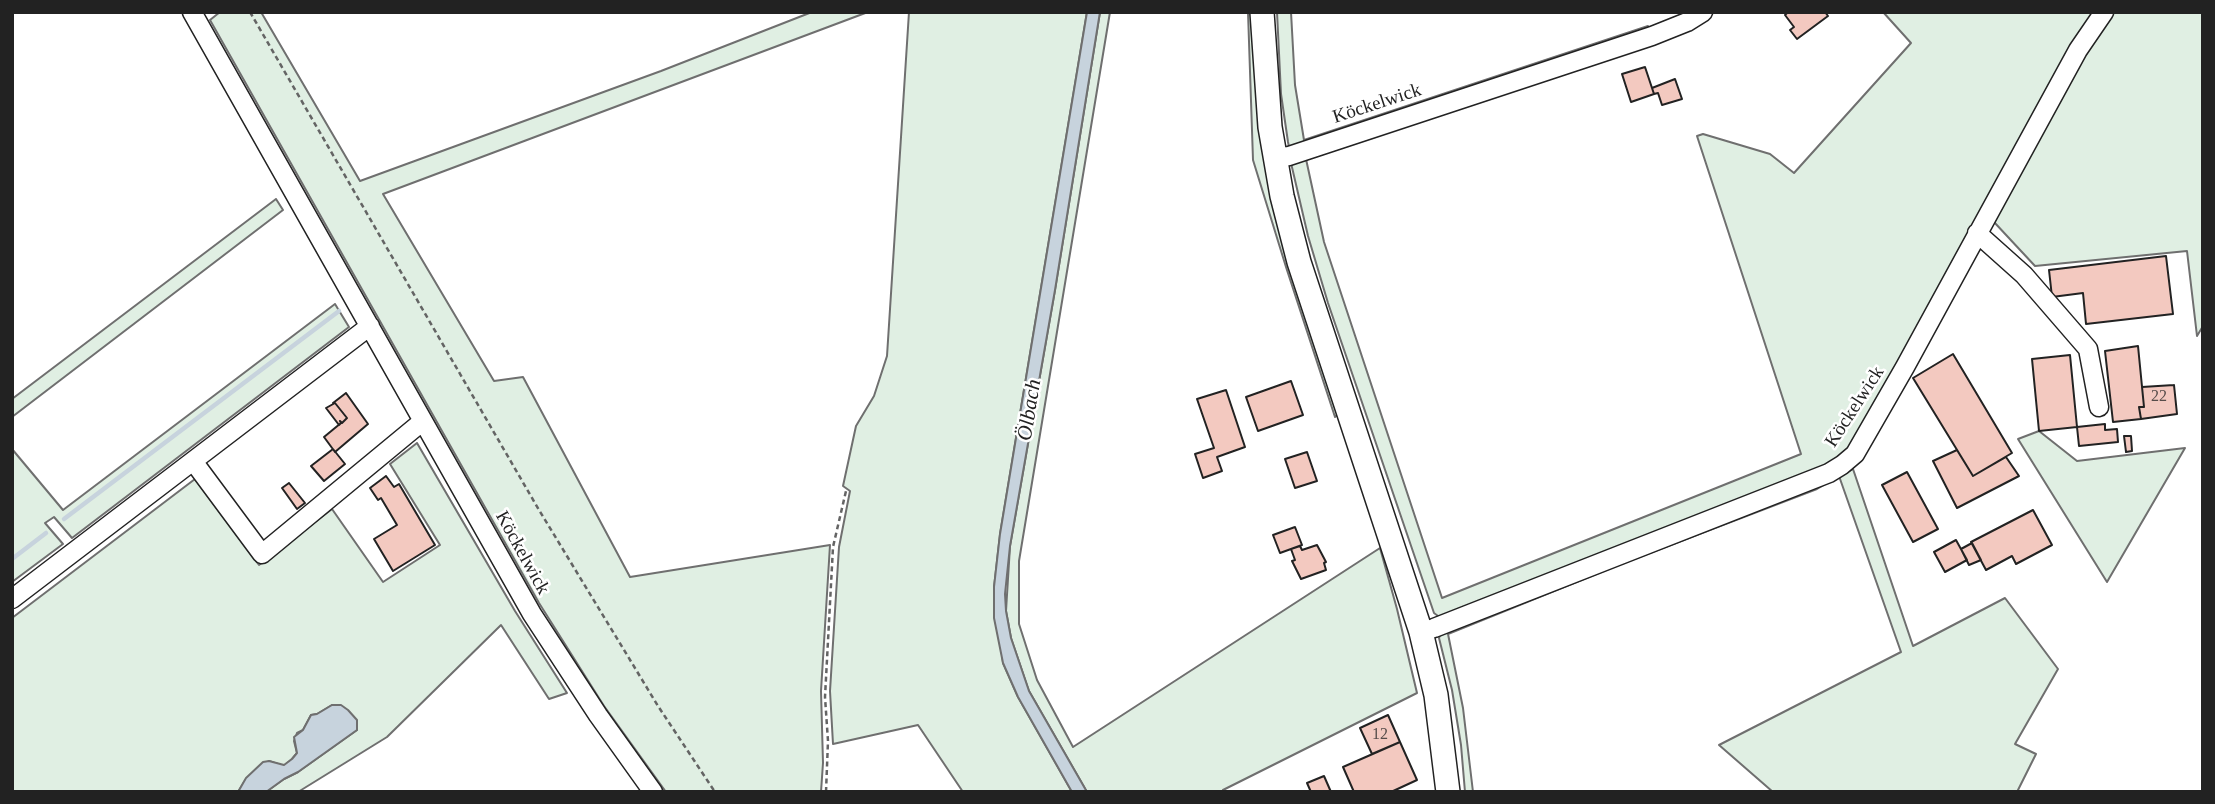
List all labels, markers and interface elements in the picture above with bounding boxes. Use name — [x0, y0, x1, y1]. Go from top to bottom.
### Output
street label: Köckelwick — [1330, 79, 1424, 129]
street label: Köckelwick — [1820, 362, 1890, 452]
water label: Ölbach — [1013, 377, 1047, 443]
house number: 22 — [2151, 387, 2167, 407]
street label: Köckelwick — [490, 507, 554, 599]
house number: 12 — [1372, 725, 1388, 745]

